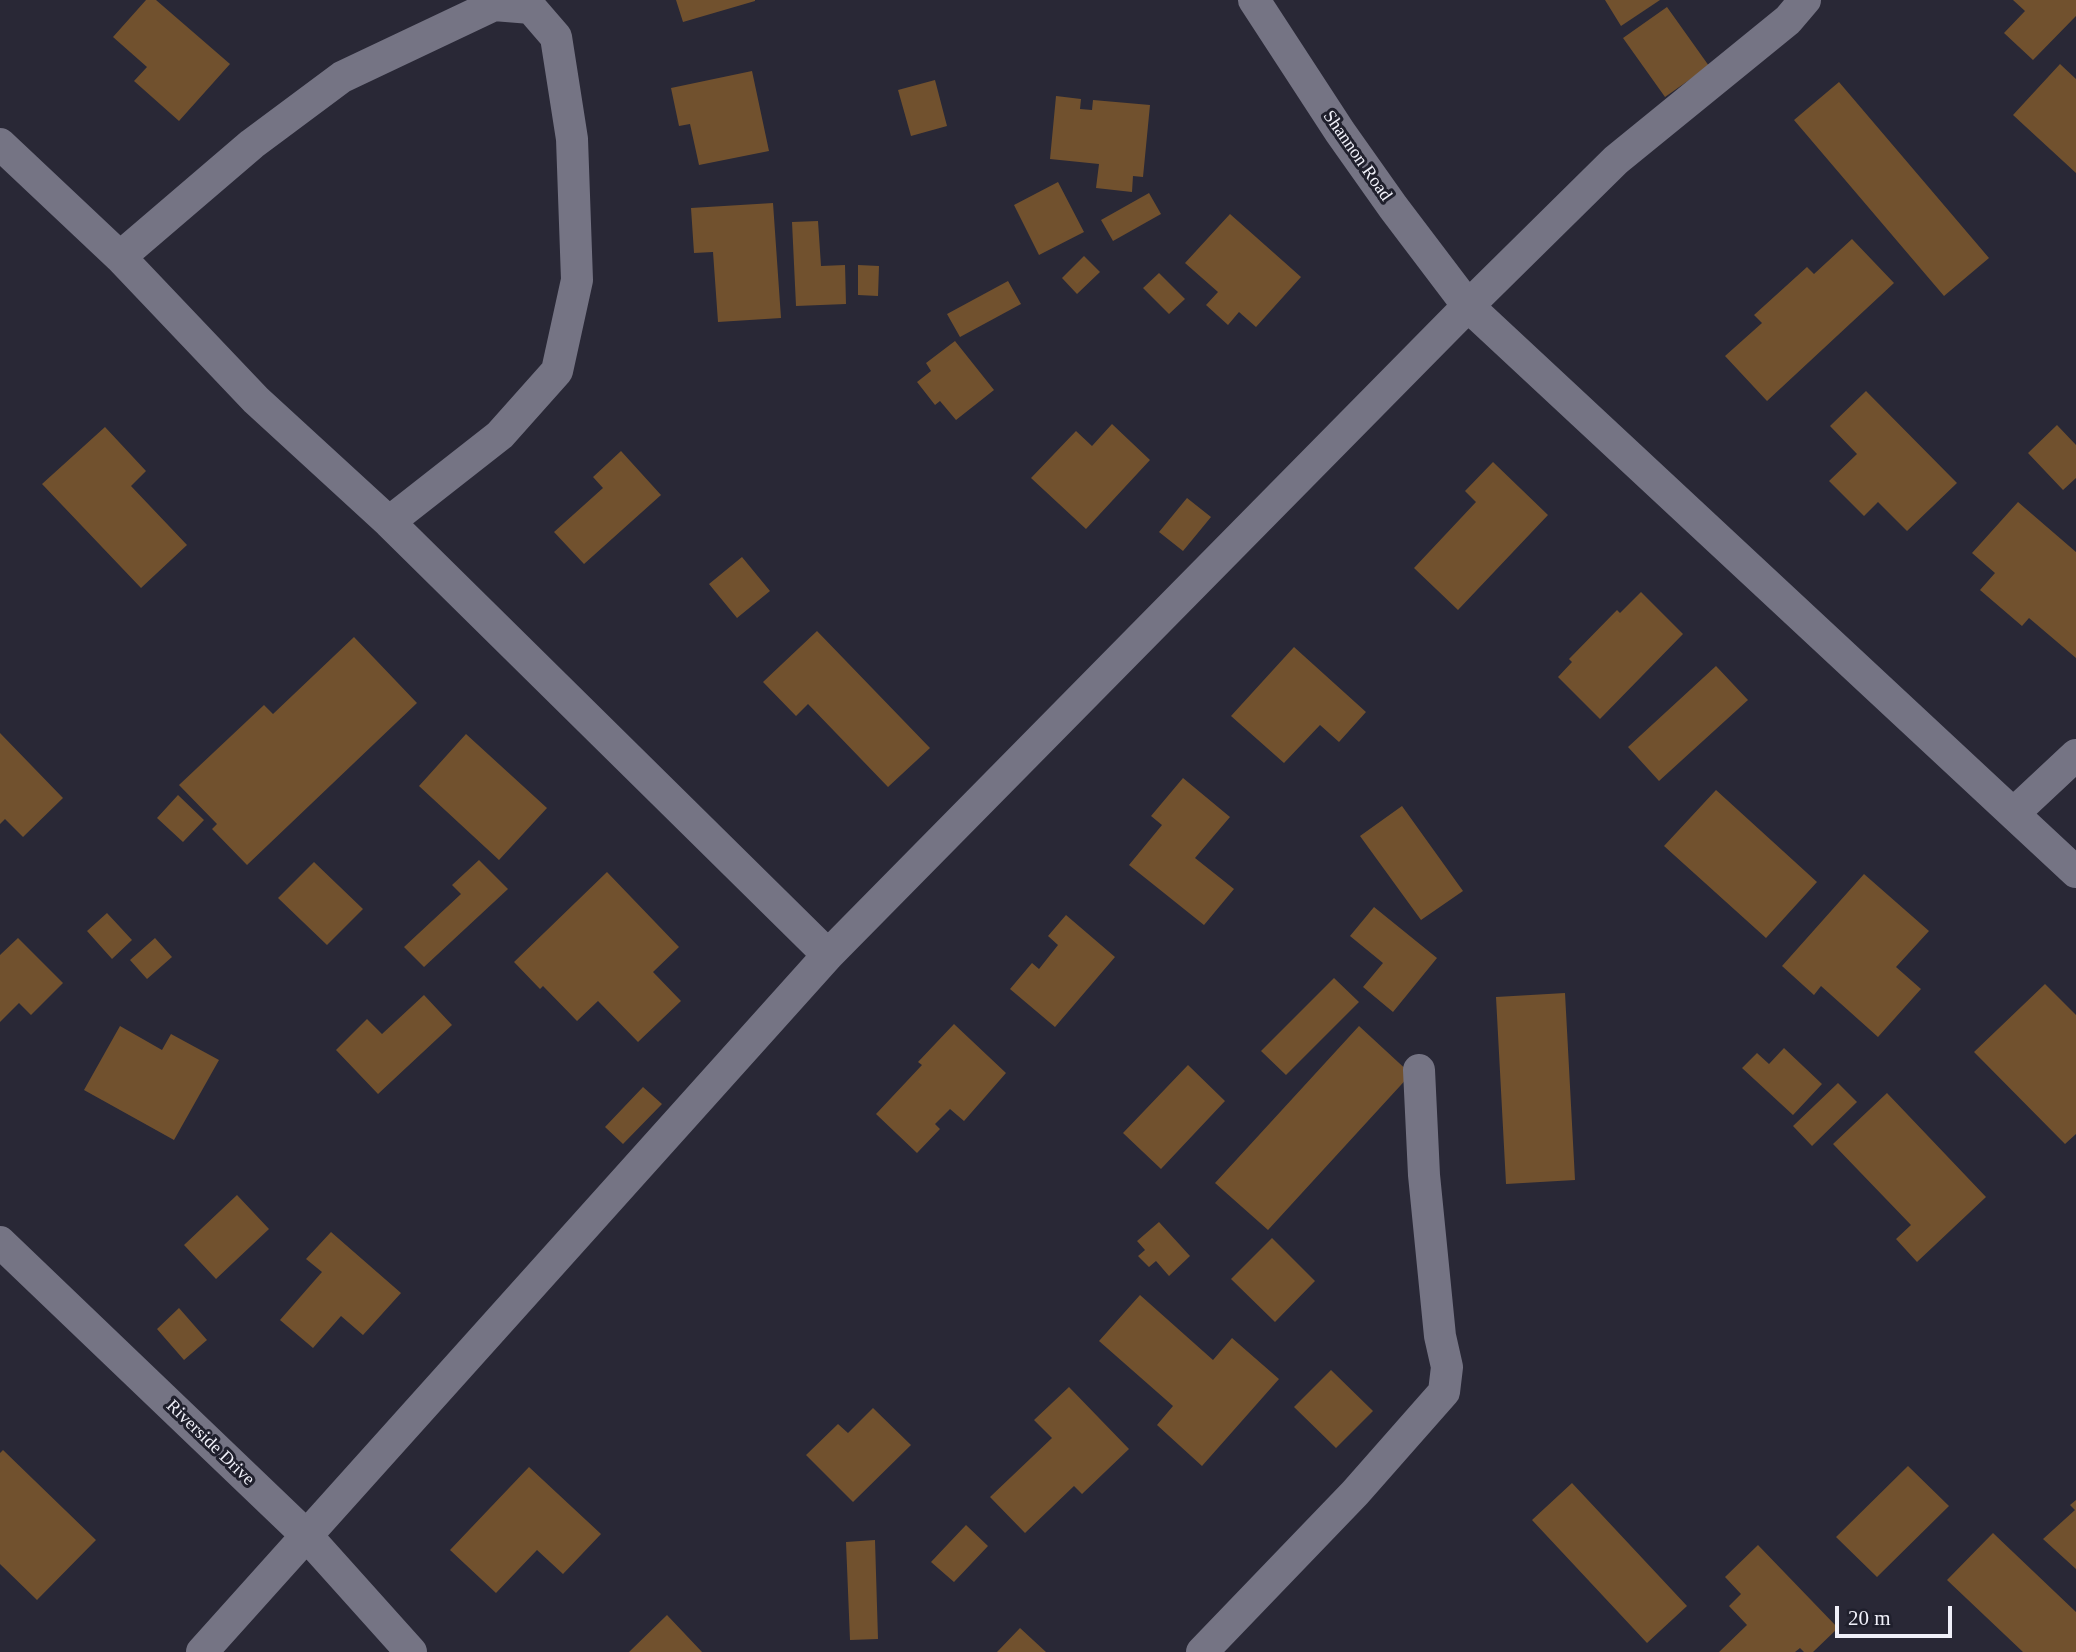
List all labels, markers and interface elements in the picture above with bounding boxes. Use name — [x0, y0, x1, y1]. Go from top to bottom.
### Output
street label: Shannon Road — [1318, 107, 1396, 205]
street label: Riverside Drive — [161, 1395, 259, 1491]
scale bar — [1838, 1592, 1955, 1636]
text: 20 m — [1848, 1606, 1891, 1630]

